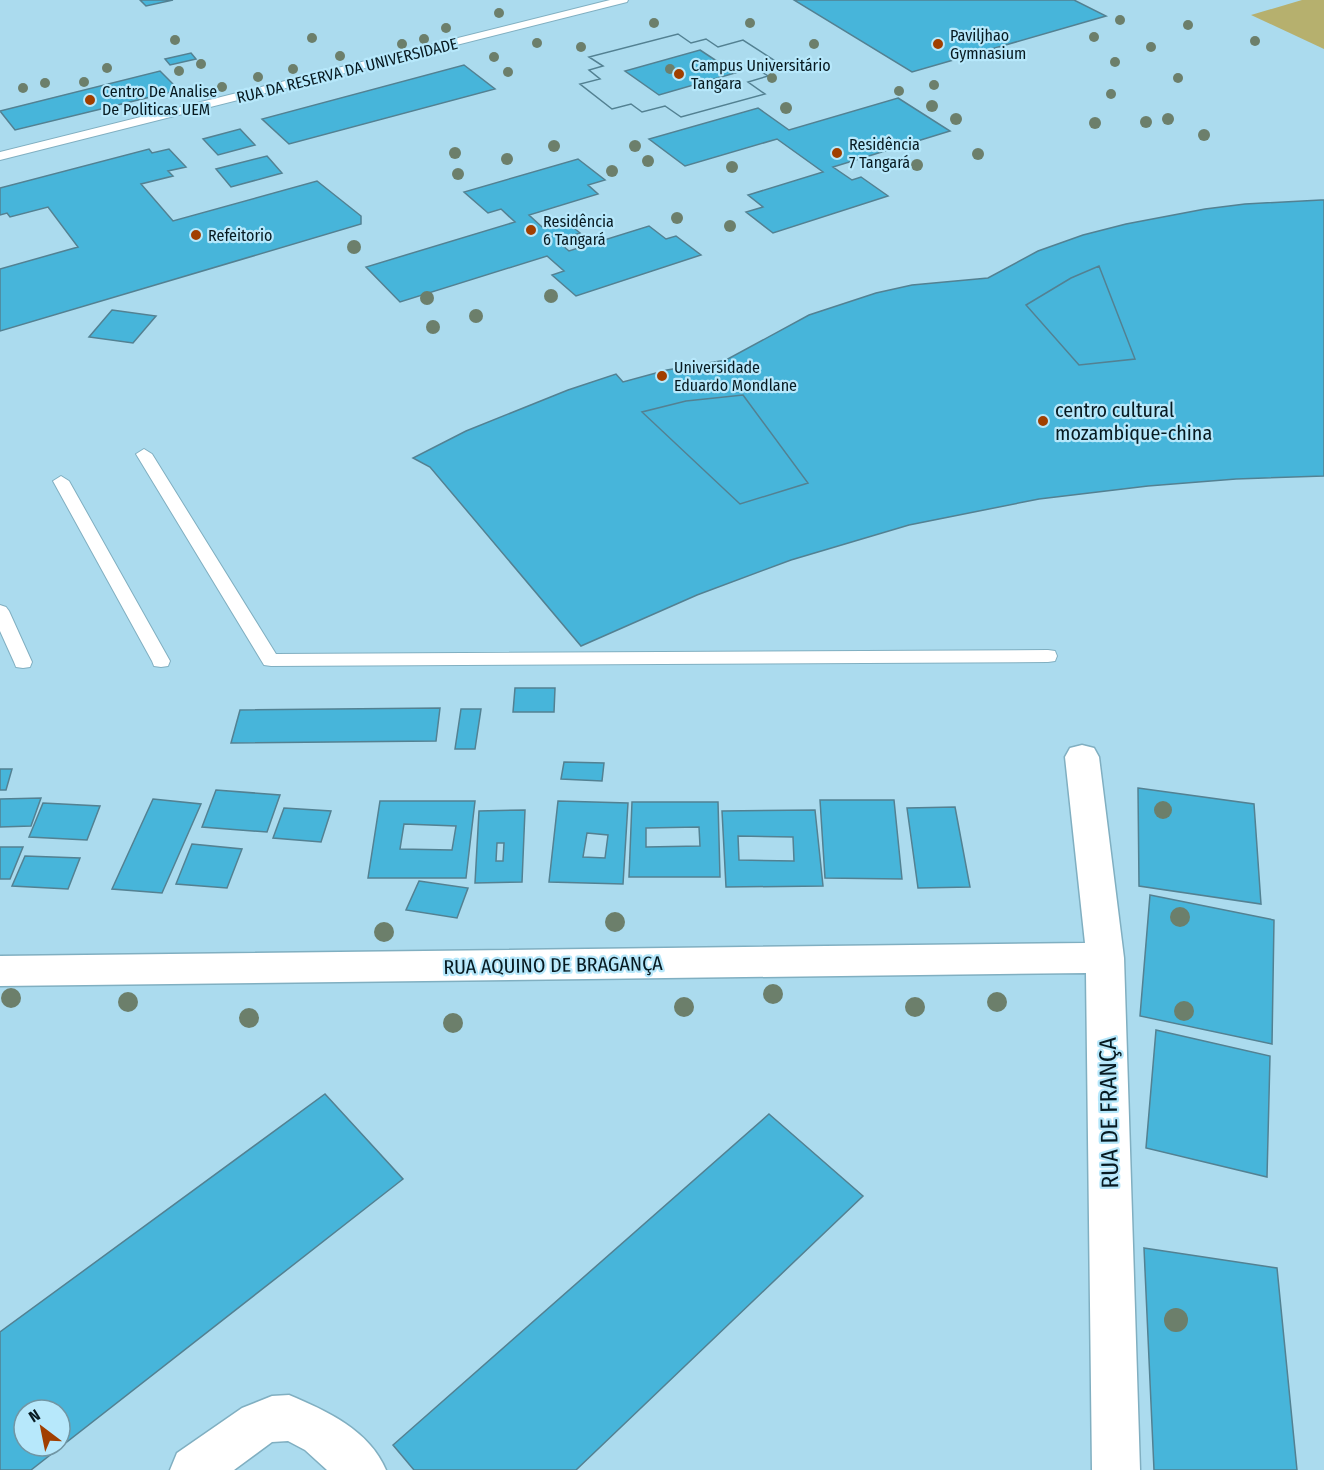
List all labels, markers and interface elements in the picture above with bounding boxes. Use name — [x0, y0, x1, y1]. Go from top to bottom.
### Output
place label: Paviljhao Gymnasium — [950, 26, 1026, 63]
street label: RUA DA RESERVA DA UNIVERSIDADE — [235, 34, 460, 107]
marker: Paviljhao Gymnasium — [931, 37, 945, 51]
place label: Campus Universitário Tangara — [691, 56, 831, 93]
marker: Campus Universitário Tangara — [672, 67, 686, 81]
place label: Centro De Analise De Politicas UEM — [102, 82, 217, 119]
marker: Centro De Analise De Politicas UEM — [83, 93, 97, 107]
place label: Residência 7 Tangará — [849, 135, 920, 172]
marker: Residência 7 Tangará — [830, 146, 844, 160]
place label: Residência 6 Tangará — [543, 212, 614, 249]
marker: Residência 6 Tangará — [524, 223, 538, 237]
place label: Refeitorio — [208, 226, 273, 245]
marker: Refeitorio — [189, 228, 203, 242]
place label: Universidade Eduardo Mondlane — [674, 358, 797, 395]
marker: Universidade Eduardo Mondlane — [655, 369, 669, 383]
place label: centro cultural mozambique-china — [1055, 398, 1212, 445]
marker: centro cultural mozambique-china — [1036, 414, 1050, 428]
street label: RUA AQUINO DE BRAGANÇA — [443, 951, 663, 980]
street label: RUA DE FRANÇA — [1094, 1037, 1124, 1189]
north arrow — [12, 1398, 72, 1458]
text: N — [25, 1405, 43, 1426]

